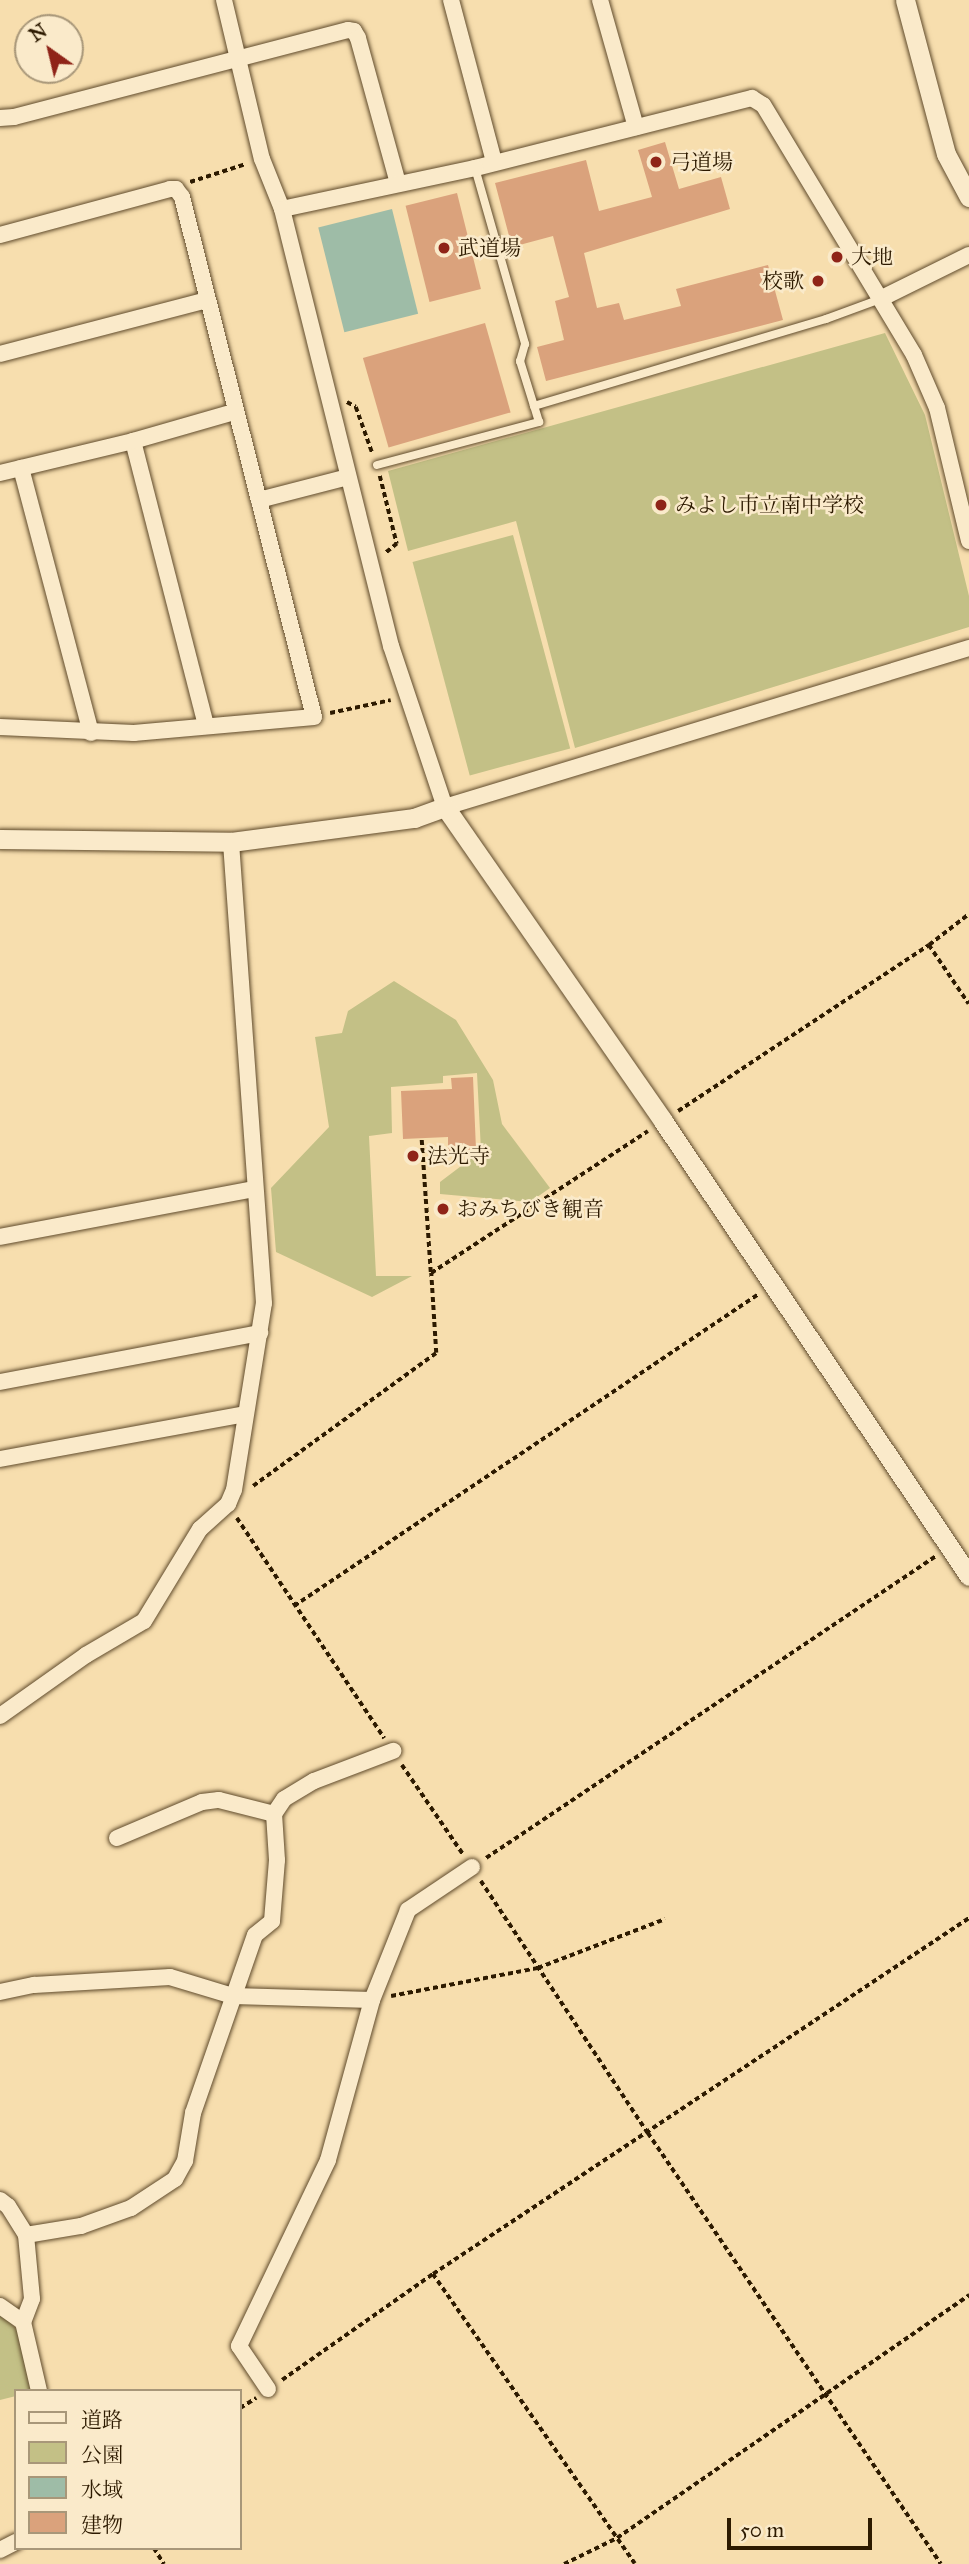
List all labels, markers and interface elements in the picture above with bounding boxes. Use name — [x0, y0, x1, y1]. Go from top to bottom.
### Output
north arrow — [14, 14, 84, 84]
text: N — [25, 19, 51, 47]
place label: 弓道場 — [670, 149, 733, 175]
marker: 弓道場 — [648, 154, 664, 170]
place label: 武道場 — [458, 235, 521, 261]
marker: 武道場 — [436, 240, 452, 256]
place label: 大地 — [851, 244, 893, 270]
marker: 大地 — [829, 249, 845, 265]
place label: 校歌 — [762, 268, 804, 294]
marker: 校歌 — [810, 273, 826, 289]
place label: みよし市立南中学校 — [675, 492, 864, 518]
marker: みよし市立南中学校 — [653, 497, 669, 513]
place label: 法光寺 — [427, 1143, 490, 1169]
marker: 法光寺 — [405, 1148, 421, 1164]
place label: おみちびき観音 — [457, 1196, 604, 1222]
marker: おみちびき観音 — [435, 1201, 451, 1217]
legend — [14, 2389, 242, 2550]
text: 道路 — [81, 2407, 123, 2433]
text: 公園 — [81, 2442, 123, 2468]
text: 水域 — [81, 2477, 123, 2503]
scale bar — [731, 2504, 876, 2548]
text: 建物 — [81, 2512, 123, 2538]
text: 50 m — [740, 2517, 784, 2543]

